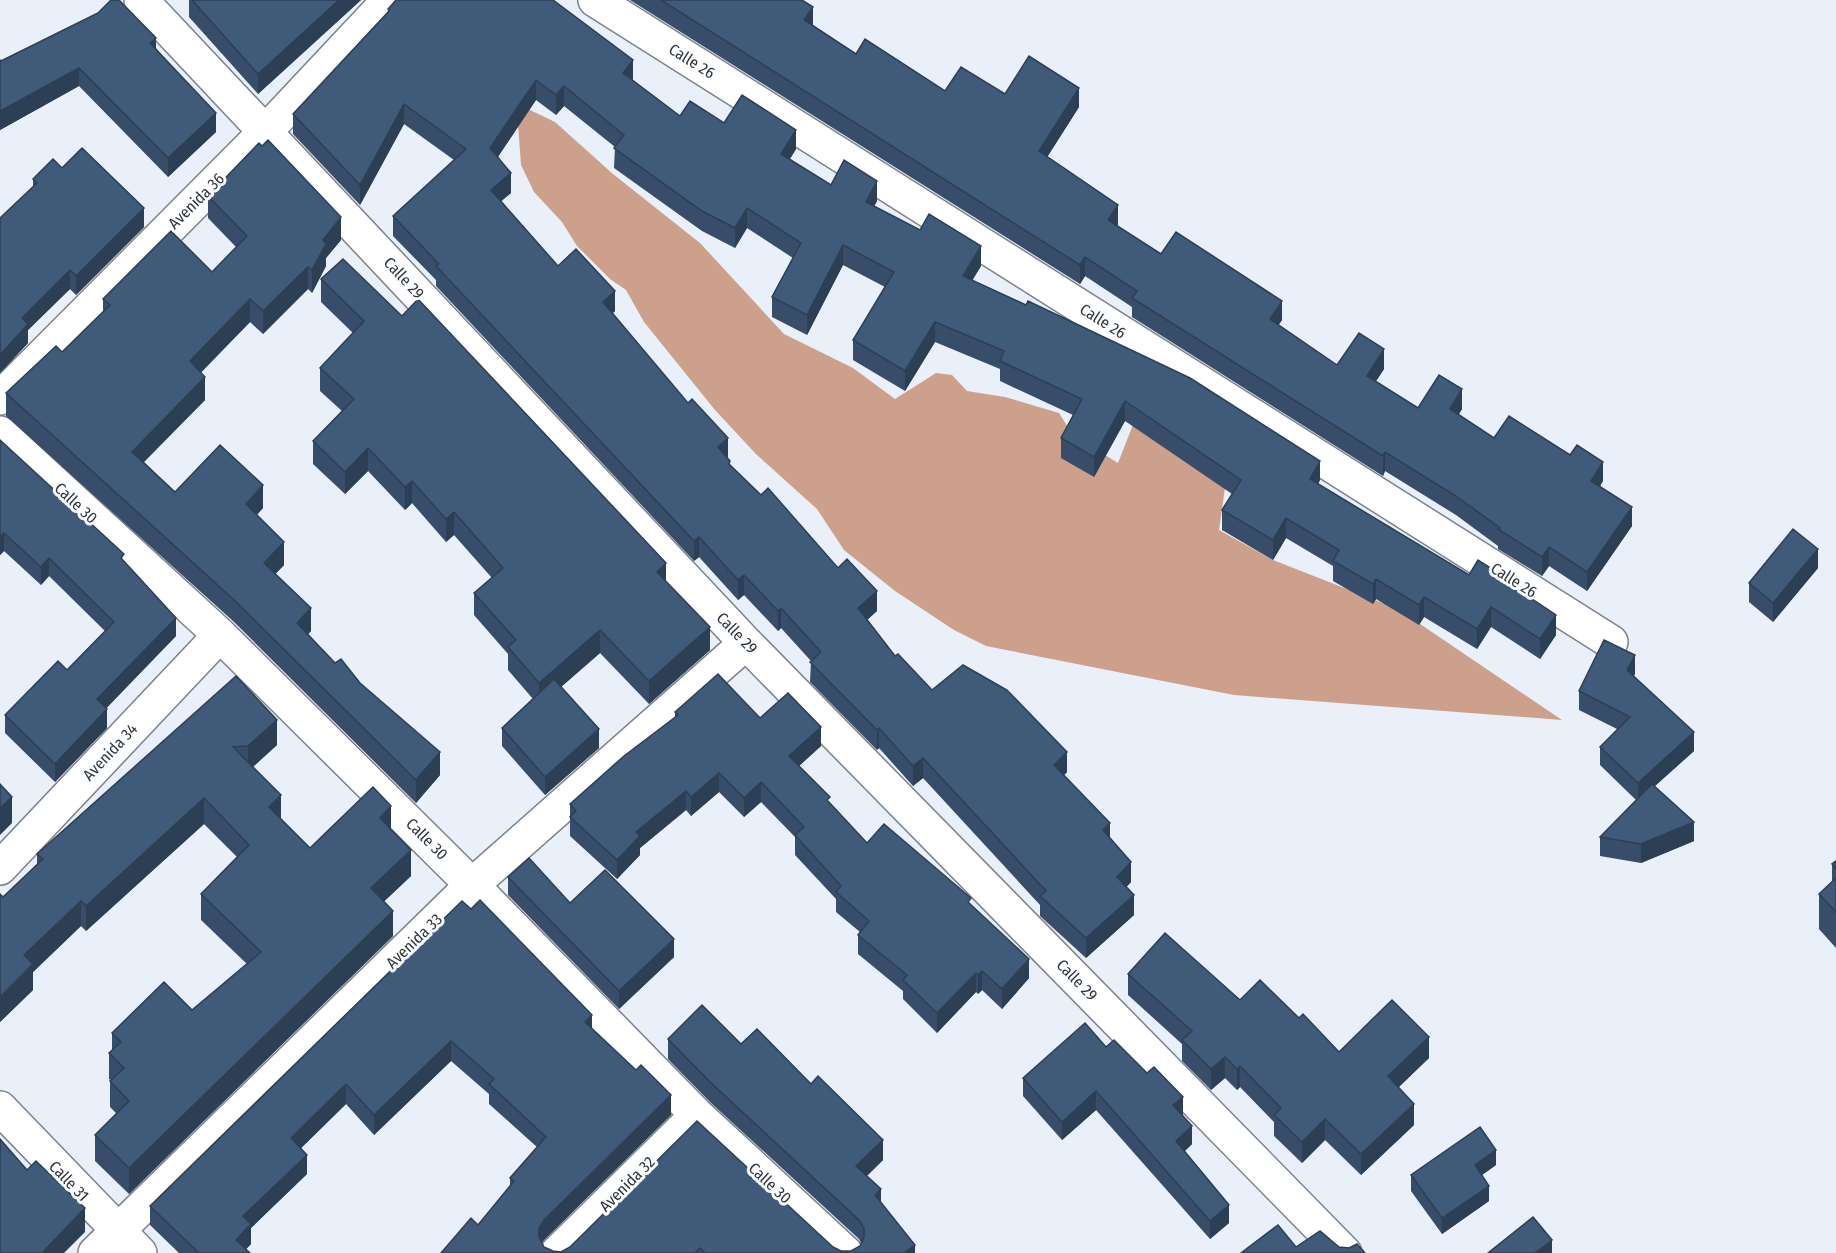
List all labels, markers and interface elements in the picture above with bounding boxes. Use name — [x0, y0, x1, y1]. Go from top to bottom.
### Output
street label: Calle 26 — [665, 40, 719, 83]
street label: Avenida 36 — [164, 169, 228, 233]
street label: Calle 29 — [380, 253, 428, 303]
street label: Calle 26 — [1076, 300, 1130, 343]
street label: Calle 30 — [51, 479, 101, 527]
street label: Calle 26 — [1487, 559, 1541, 602]
street label: Calle 29 — [713, 608, 761, 658]
street label: Avenida 34 — [79, 719, 141, 784]
street label: Calle 30 — [402, 814, 452, 864]
street label: Avenida 33 — [382, 910, 446, 972]
street label: Calle 29 — [1053, 955, 1101, 1005]
street label: Avenida 32 — [595, 1152, 659, 1216]
street label: Calle 31 — [45, 1157, 93, 1205]
street label: Calle 30 — [745, 1159, 795, 1207]

